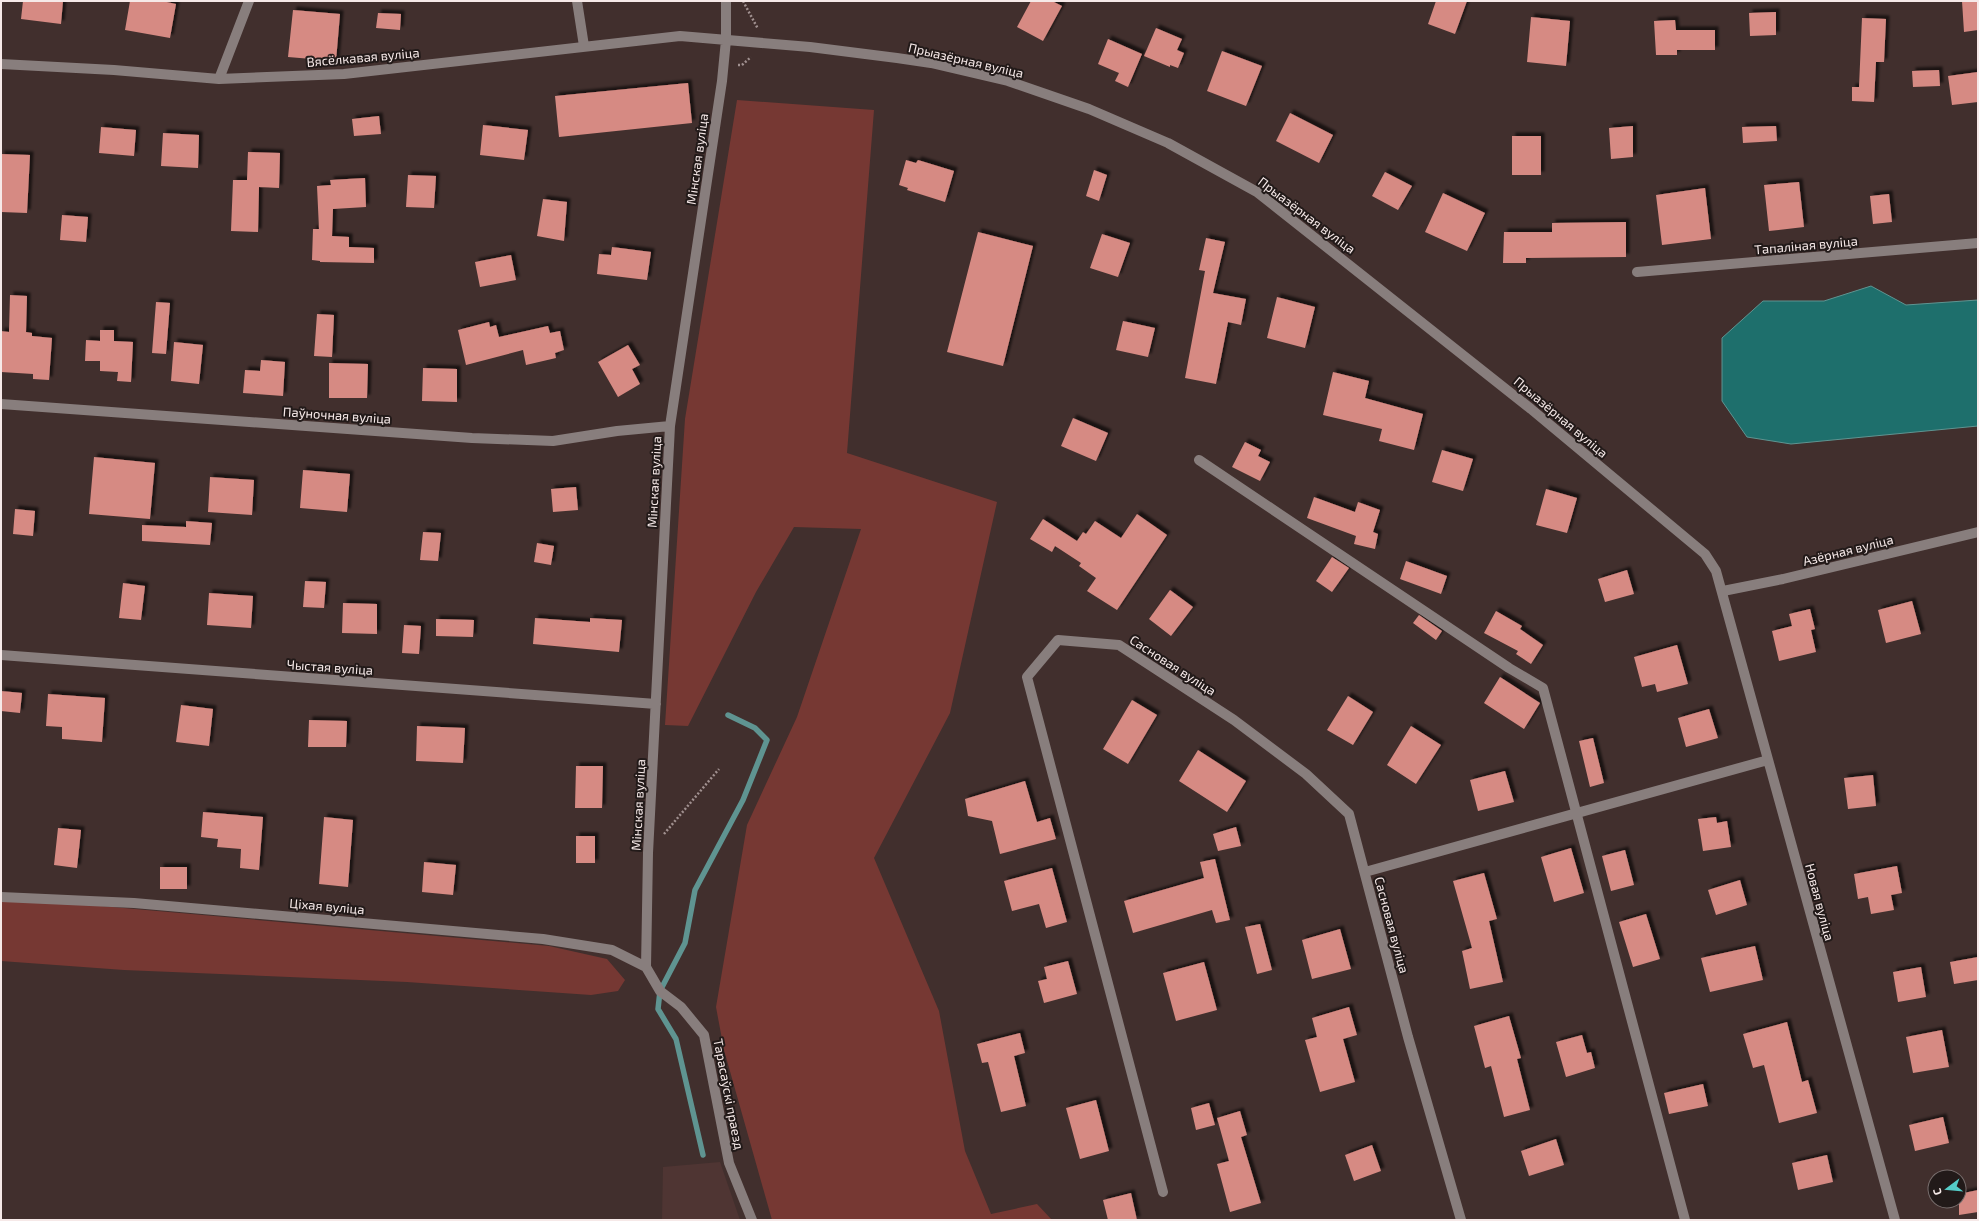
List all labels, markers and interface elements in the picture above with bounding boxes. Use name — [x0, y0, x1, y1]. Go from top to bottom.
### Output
street label: Прыазёрная вуліца — [907, 39, 1025, 81]
street label: Вясёлкавая вуліца — [306, 44, 420, 70]
street label: Мінская вуліца — [683, 112, 711, 206]
street label: Прыазёрная вуліца — [1255, 173, 1359, 257]
street label: Тапаліная вуліца — [1754, 233, 1858, 257]
street label: Прыазёрная вуліца — [1511, 373, 1611, 461]
street label: Паўночная вуліца — [282, 403, 392, 427]
street label: Мінская вуліца — [644, 436, 664, 528]
street label: Азёрная вуліца — [1801, 531, 1895, 569]
street label: Сасновая вуліца — [1127, 631, 1219, 699]
street label: Чыстая вуліца — [286, 656, 374, 678]
street label: Мінская вуліца — [628, 759, 648, 851]
street label: Новая вуліца — [1802, 862, 1838, 942]
street label: Сасновая вуліца — [1371, 875, 1413, 975]
street label: Ціхая вуліца — [289, 895, 365, 917]
street label: Тарасаўскі праезд — [710, 1037, 748, 1151]
north arrow — [1927, 1169, 1967, 1209]
text: С — [1930, 1186, 1944, 1197]

